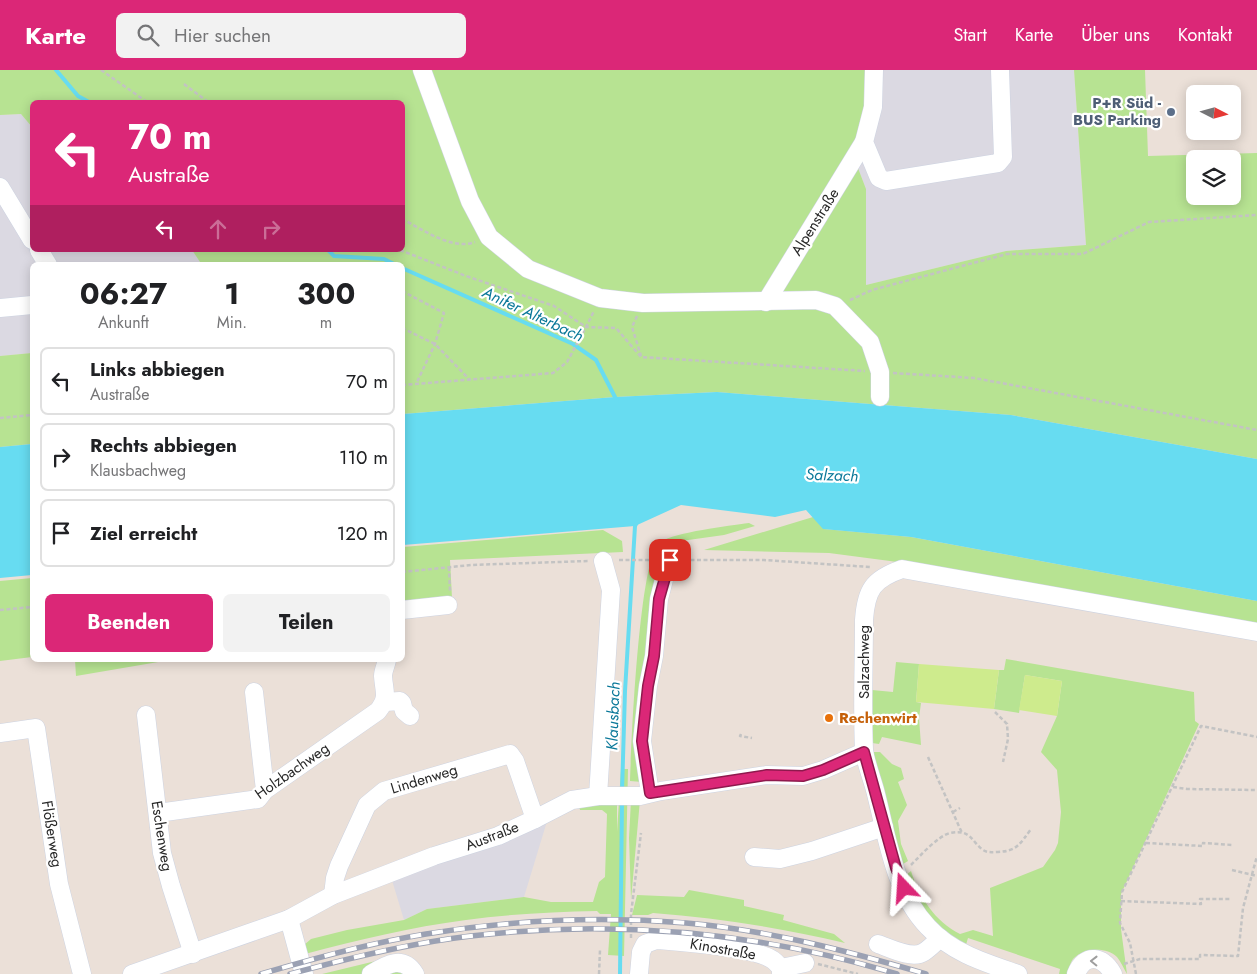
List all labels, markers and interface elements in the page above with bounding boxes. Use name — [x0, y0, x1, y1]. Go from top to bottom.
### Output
search box — [116, 13, 466, 58]
text: Karte — [25, 18, 86, 53]
icon: search — [134, 21, 162, 49]
text: Hier suchen — [174, 22, 271, 49]
text: Start — [953, 22, 987, 48]
text: Karte — [1015, 22, 1053, 48]
text: Über uns — [1081, 22, 1150, 48]
text: Kontakt — [1178, 22, 1232, 48]
north arrow — [1186, 85, 1241, 140]
map controls — [1186, 85, 1241, 205]
place label: P+R Süd - BUS Parking — [1073, 92, 1162, 131]
marker: P+R Süd - BUS Parking — [1165, 106, 1177, 118]
text: 70 m — [128, 112, 211, 162]
icon: left — [45, 120, 110, 185]
button: layers — [1186, 150, 1241, 205]
text: Austraße — [128, 158, 210, 190]
street label: Alpenstraße — [786, 184, 845, 260]
icon: left — [151, 215, 179, 243]
icon: ahead — [204, 215, 232, 243]
icon: right — [257, 215, 285, 243]
text: 06:27 — [80, 272, 167, 315]
text: 1 — [224, 272, 240, 315]
text: 300 — [297, 272, 355, 315]
water label: Anifer Alterbach — [478, 280, 587, 347]
text: Ankunft — [98, 311, 149, 334]
text: Min. — [217, 311, 247, 334]
text: m — [320, 311, 332, 334]
text: Links abbiegen — [90, 356, 225, 383]
icon: left — [47, 367, 75, 395]
text: 70 m — [346, 368, 388, 395]
text: Austraße — [90, 383, 149, 406]
text: Rechts abbiegen — [90, 432, 237, 459]
icon: right — [47, 443, 75, 471]
text: 110 m — [339, 444, 388, 471]
text: Klausbachweg — [90, 459, 186, 482]
water label: Salzach — [805, 463, 859, 487]
icon: arrive — [47, 519, 75, 547]
text: Ziel erreicht — [90, 520, 197, 547]
text: 120 m — [337, 520, 388, 547]
pin — [649, 539, 691, 581]
icon: arrive — [656, 546, 684, 574]
button: Beenden — [45, 594, 213, 652]
button: Teilen — [223, 594, 390, 652]
street label: Salzachweg — [853, 625, 875, 699]
water label: Klausbach — [600, 681, 626, 751]
place label: Rechenwirt — [839, 707, 917, 729]
marker: Rechenwirt — [823, 712, 835, 724]
street label: Holzbachweg — [250, 737, 334, 805]
street label: Lindenweg — [388, 758, 460, 800]
street label: Flößerweg — [36, 799, 68, 869]
street label: Eschenweg — [146, 799, 178, 873]
street label: Austraße — [462, 816, 522, 856]
position arrow — [877, 861, 929, 913]
street label: Kinostraße — [688, 932, 758, 966]
one-way arrow — [1090, 956, 1098, 966]

